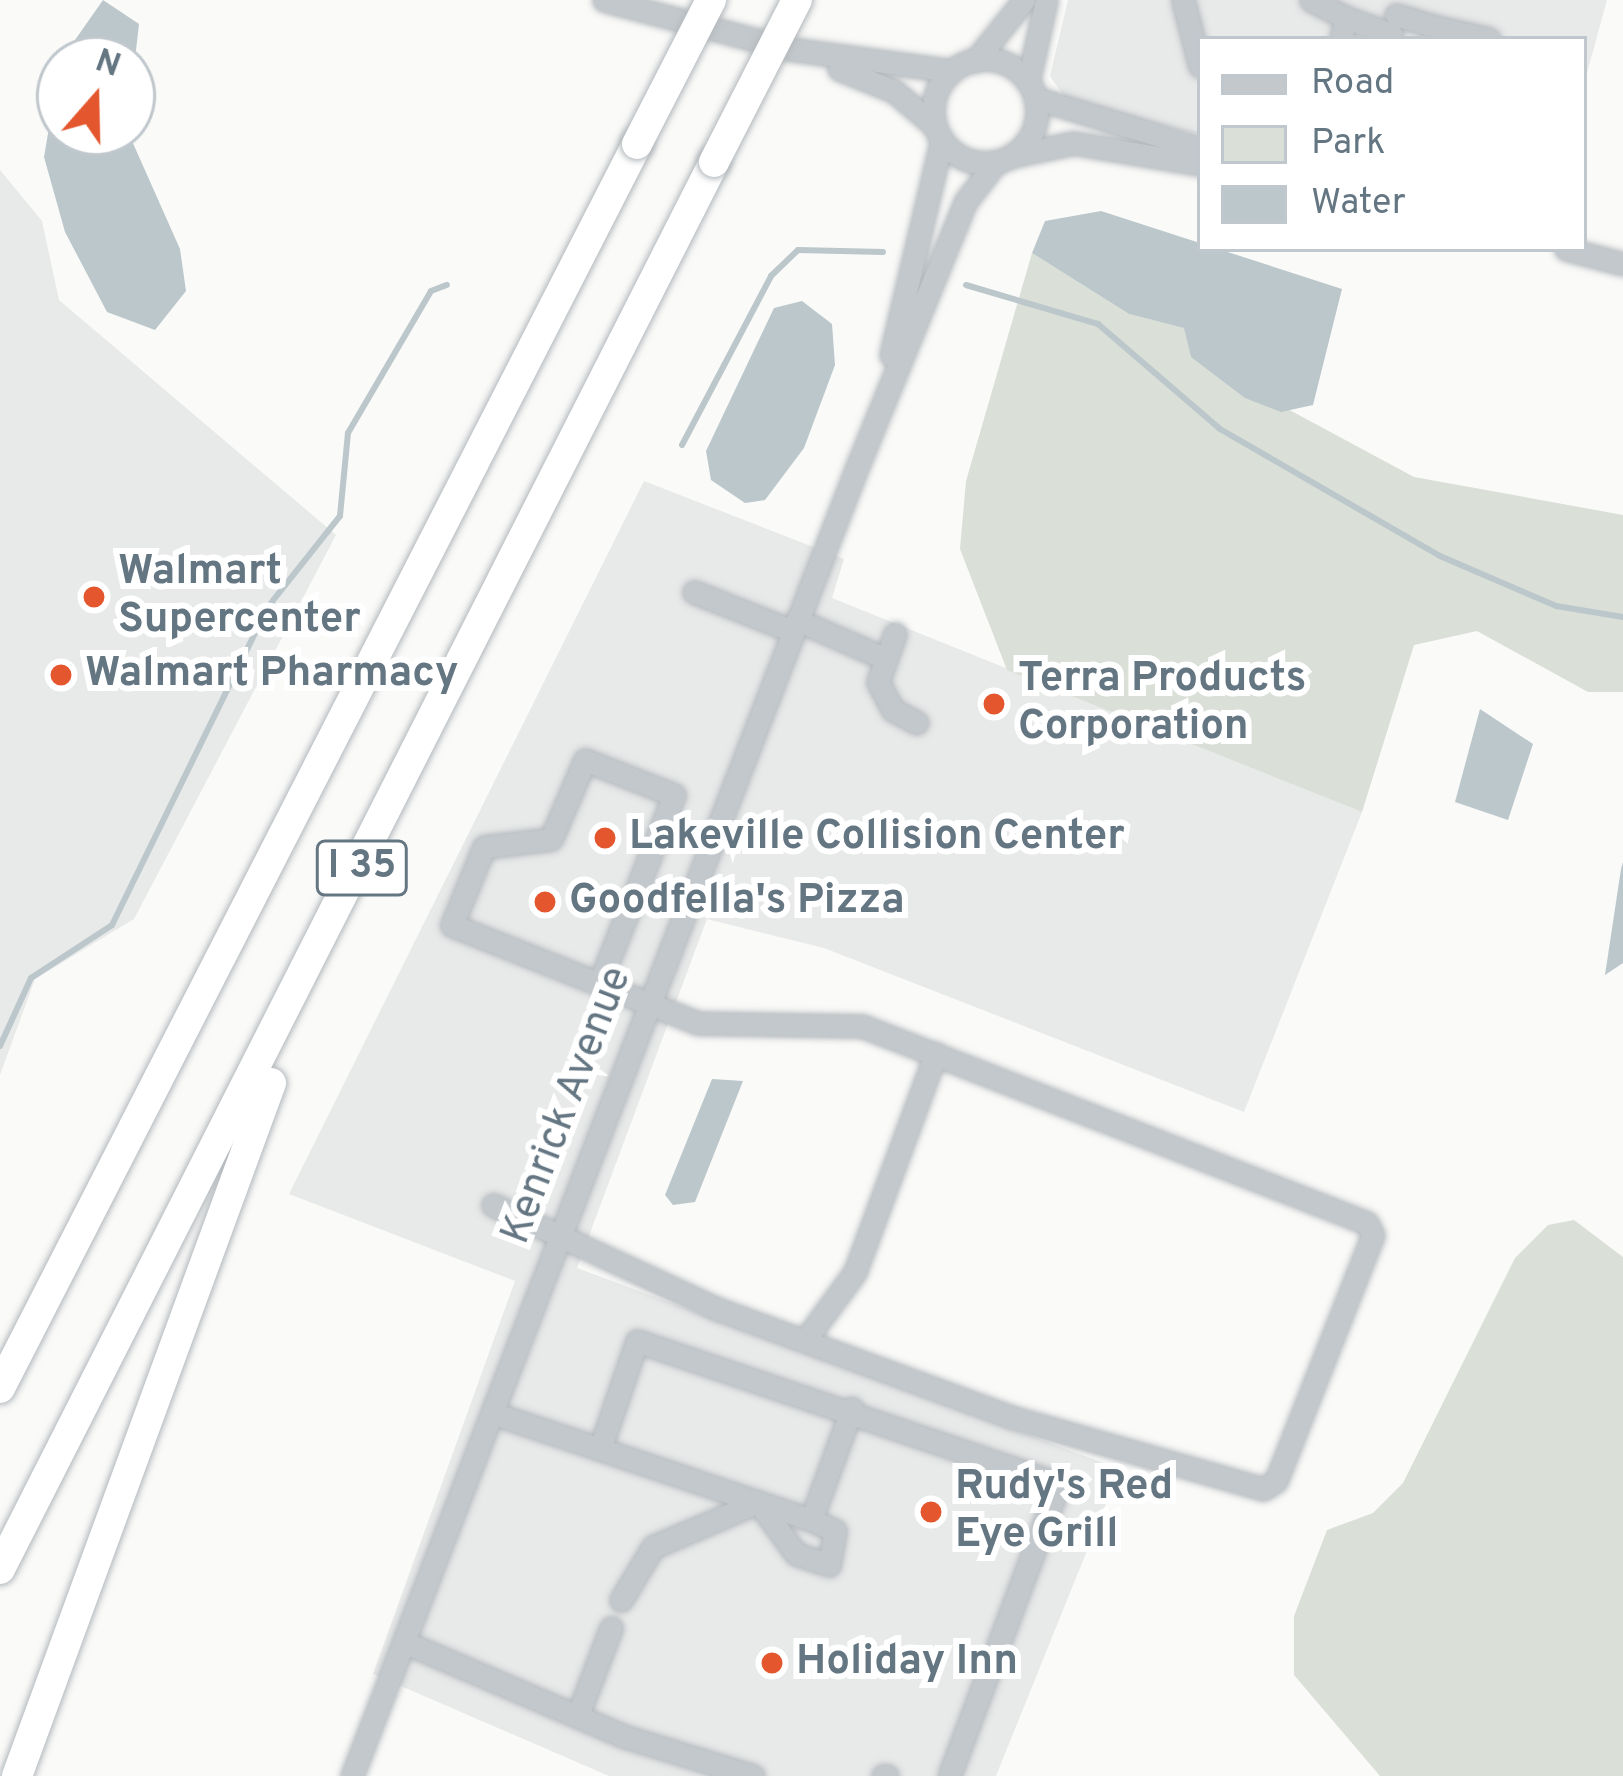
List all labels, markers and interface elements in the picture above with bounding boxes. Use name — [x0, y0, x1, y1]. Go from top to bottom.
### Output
north arrow — [36, 36, 156, 156]
legend — [1197, 36, 1587, 252]
text: N — [89, 41, 126, 89]
text: Road — [1311, 61, 1394, 107]
text: Park — [1311, 121, 1385, 167]
text: Water — [1311, 181, 1406, 227]
place label: Walmart Supercenter — [118, 548, 361, 646]
marker: Walmart Supercenter — [81, 584, 107, 610]
place label: Walmart Pharmacy — [85, 650, 459, 700]
place label: Terra Products Corporation — [1018, 655, 1306, 754]
marker: Walmart Pharmacy — [48, 662, 74, 688]
marker: Terra Products Corporation — [981, 691, 1007, 717]
place label: Lakeville Collision Center — [629, 813, 1125, 863]
marker: Lakeville Collision Center — [592, 825, 618, 851]
road number: I 35 — [314, 835, 410, 901]
place label: Goodfella's Pizza — [569, 877, 905, 927]
marker: Goodfella's Pizza — [532, 889, 558, 915]
street label: Kenrick Avenue — [492, 960, 644, 1252]
place label: Rudy's Red Eye Grill — [955, 1463, 1173, 1562]
marker: Rudy's Red Eye Grill — [918, 1499, 944, 1525]
place label: Holiday Inn — [796, 1638, 1018, 1688]
marker: Holiday Inn — [759, 1650, 785, 1676]

